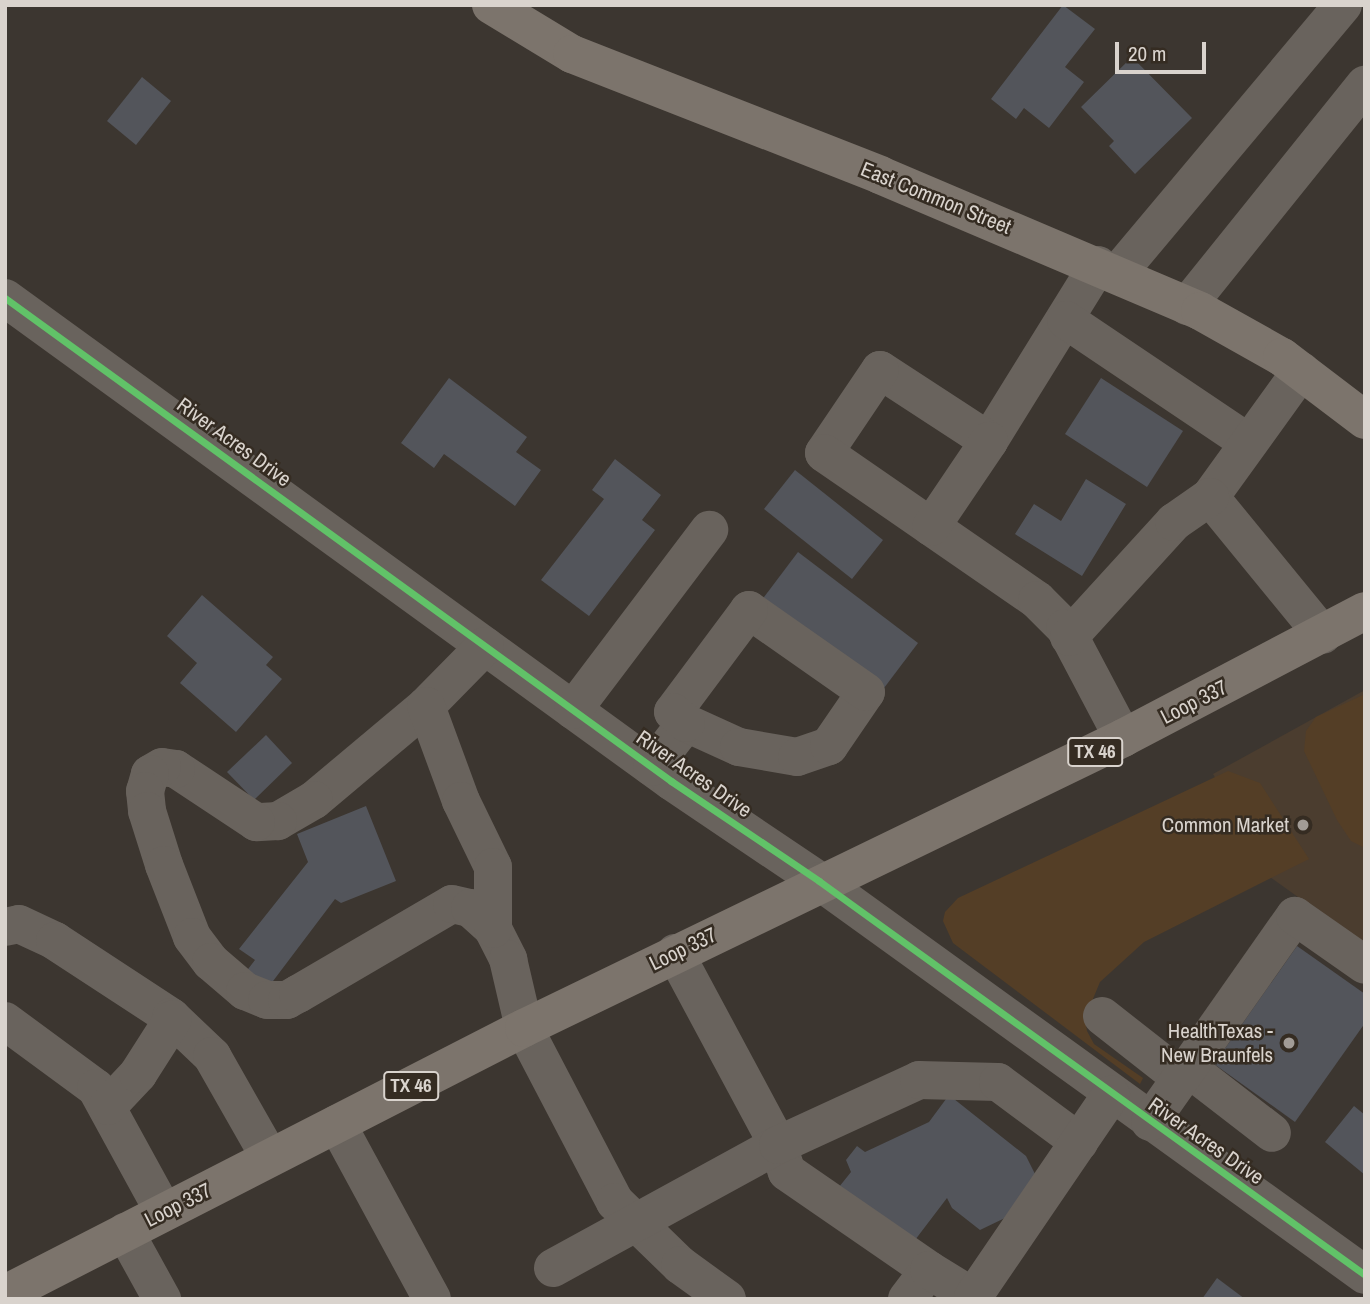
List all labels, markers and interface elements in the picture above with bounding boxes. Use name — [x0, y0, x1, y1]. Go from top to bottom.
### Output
scale bar — [1118, 28, 1209, 72]
text: 20 m — [1128, 39, 1166, 68]
street label: East Common Street — [857, 156, 1015, 240]
street label: River Acres Drive — [172, 392, 296, 492]
street label: Loop 337 — [1156, 674, 1232, 730]
street label: River Acres Drive — [631, 725, 757, 823]
road number: TX 46 — [1067, 736, 1123, 768]
place label: Common Market — [1162, 812, 1289, 838]
marker: Common Market — [1295, 817, 1311, 833]
street label: Loop 337 — [645, 922, 721, 976]
place label: HealthTexas - New Braunfels — [1161, 1018, 1273, 1068]
marker: HealthTexas - New Braunfels — [1279, 1033, 1299, 1053]
road number: TX 46 — [383, 1070, 439, 1102]
street label: River Acres Drive — [1143, 1092, 1269, 1190]
street label: Loop 337 — [140, 1177, 216, 1233]

